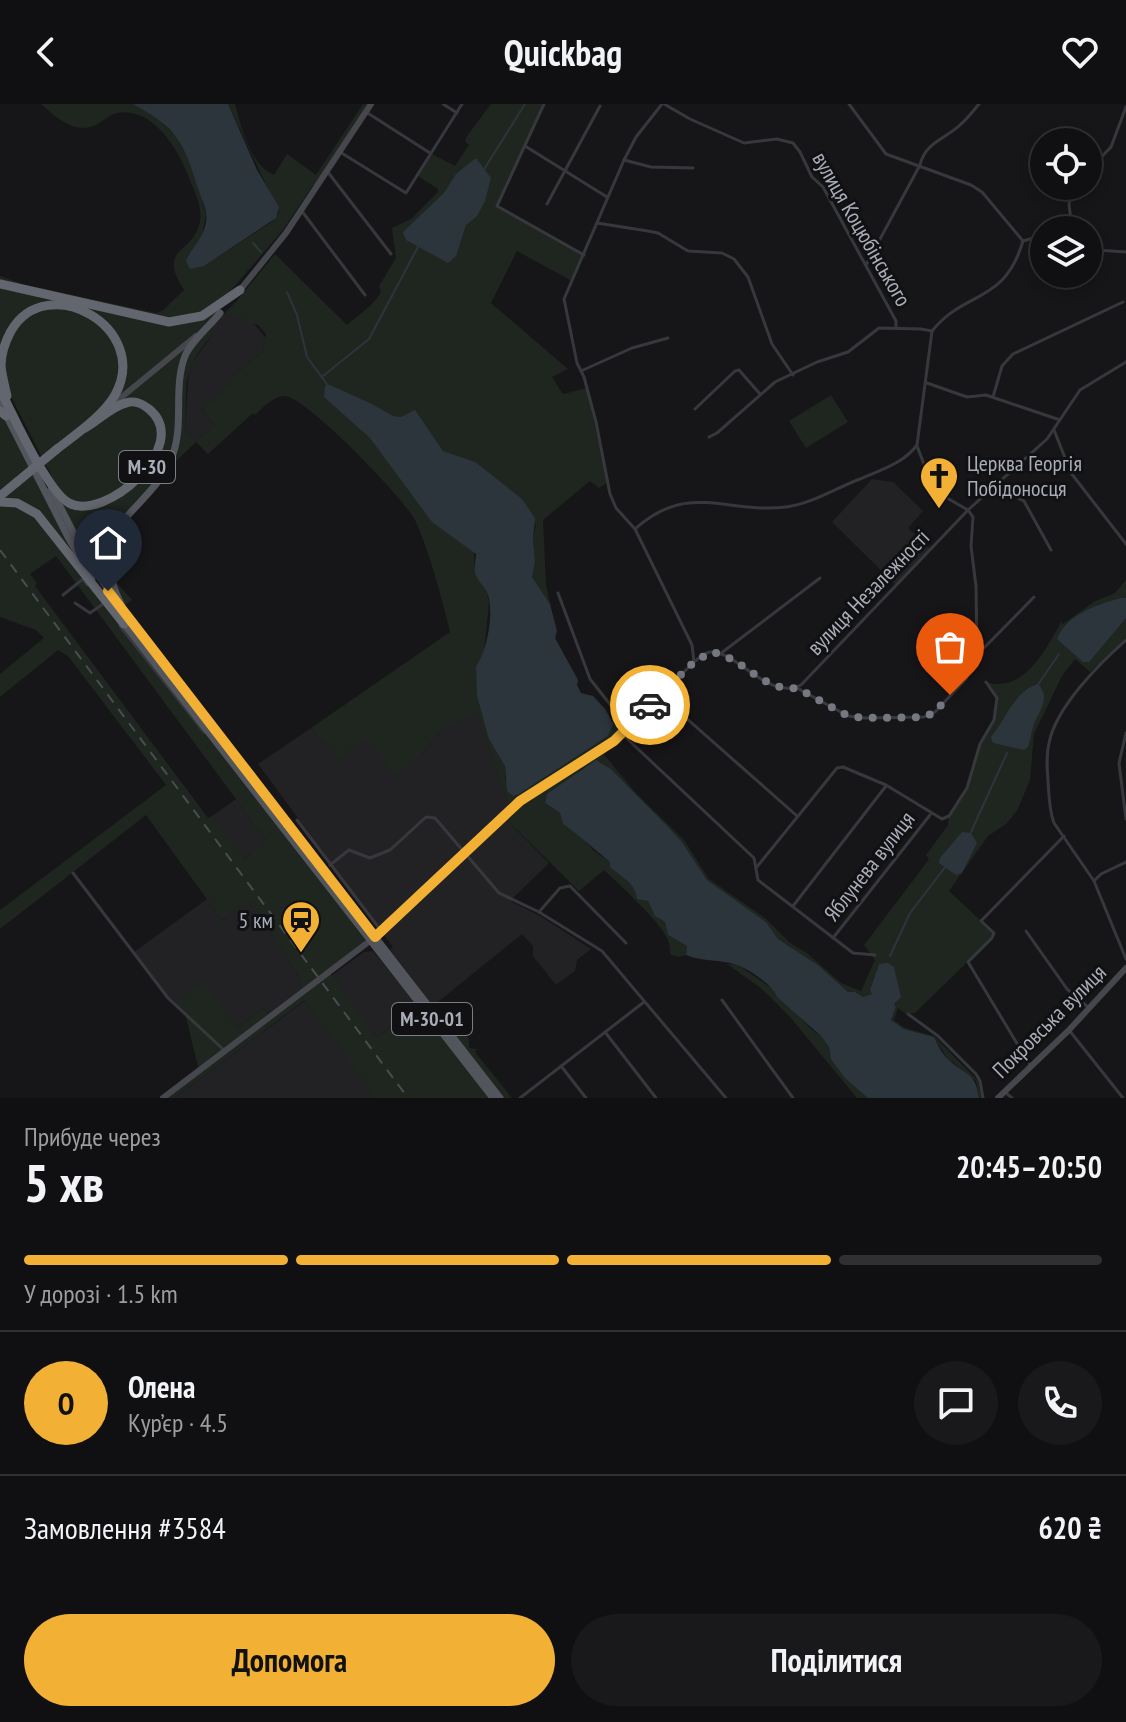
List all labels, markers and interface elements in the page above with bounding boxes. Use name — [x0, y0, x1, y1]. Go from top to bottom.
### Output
text: Quickbag — [504, 29, 622, 76]
icon: back — [24, 30, 68, 74]
icon: heart — [1058, 30, 1102, 74]
map controls — [1030, 128, 1102, 288]
button: locate — [1030, 128, 1102, 200]
street label: вулиця Коцюбінського — [806, 147, 918, 311]
button: layers — [1030, 216, 1102, 288]
place label: Церква Георгія Побідоносця — [967, 449, 1082, 502]
road number: М-30 — [119, 451, 175, 483]
church icon: Церква Георгія Побідоносця — [918, 455, 960, 510]
pin — [74, 509, 142, 591]
icon: home — [86, 521, 130, 565]
street label: вулиця Незалежності — [801, 523, 935, 661]
pin — [916, 613, 984, 695]
icon: bag — [928, 625, 972, 669]
courier — [610, 665, 690, 745]
icon: car — [628, 683, 672, 727]
street label: Яблунева вулиця — [817, 806, 921, 926]
station icon: 5 км — [280, 899, 322, 954]
place label: 5 км — [238, 906, 273, 934]
street label: Покровська вулиця — [986, 958, 1112, 1084]
road number: М-30-01 — [392, 1003, 472, 1035]
text: Прибуде через — [24, 1120, 161, 1153]
text: 20:45–20:50 — [956, 1147, 1102, 1186]
text: 5 хв — [24, 1149, 104, 1216]
text: У дорозі · 1.5 km — [24, 1277, 178, 1310]
button: chat — [914, 1361, 998, 1445]
button: phone — [1018, 1361, 1102, 1445]
text: Олена — [128, 1367, 195, 1406]
text: О — [58, 1384, 74, 1423]
text: Кур’єр · 4.5 — [128, 1406, 228, 1439]
text: Замовлення #3584 — [24, 1508, 226, 1547]
text: 620 ₴ — [1038, 1508, 1102, 1547]
button: Допомога — [24, 1614, 555, 1706]
button: Поділитися — [571, 1614, 1102, 1706]

